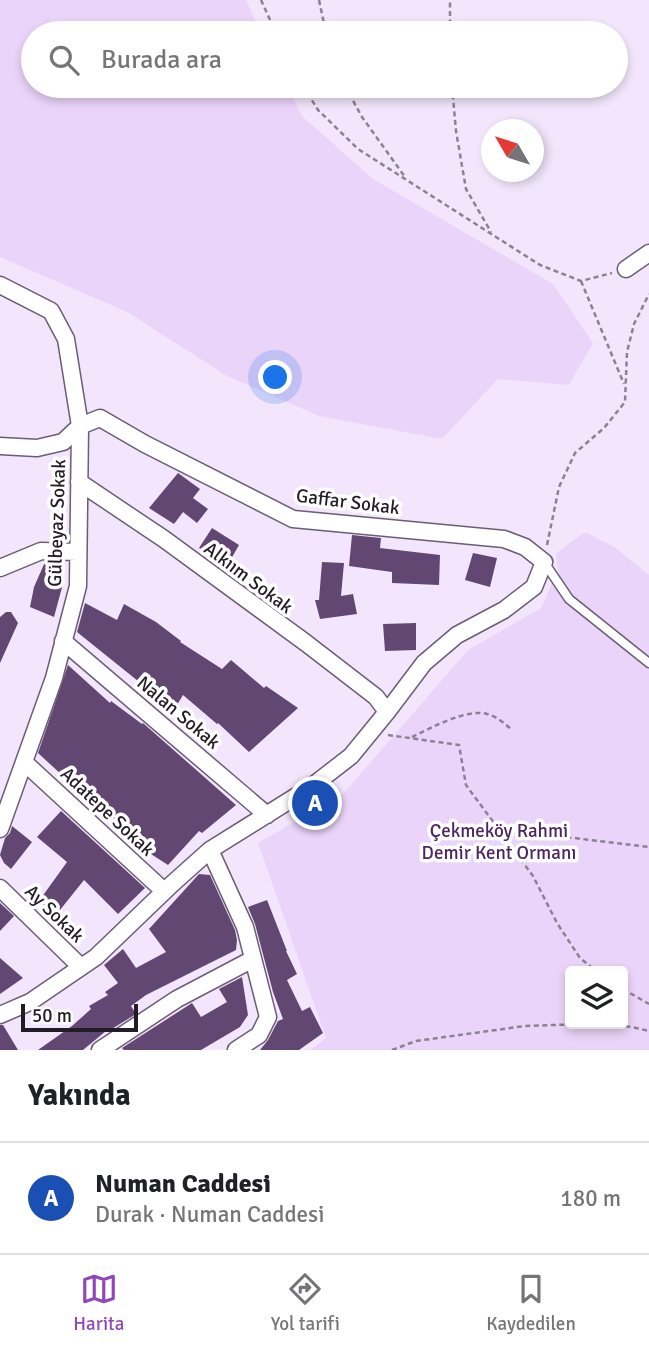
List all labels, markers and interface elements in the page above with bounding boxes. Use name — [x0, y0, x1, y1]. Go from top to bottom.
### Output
search box — [21, 21, 628, 98]
icon: search — [45, 41, 83, 79]
text: Burada ara — [101, 44, 222, 76]
north arrow — [481, 119, 544, 182]
your location — [258, 360, 292, 394]
street label: Gülbeyaz Sokak — [43, 458, 71, 587]
street label: Gaffar Sokak — [295, 484, 401, 520]
street label: Alkıım Sokak — [199, 537, 298, 619]
street label: Nalan Sokak — [132, 671, 225, 755]
street label: Adatepe Sokak — [55, 762, 160, 862]
pin: A — [292, 777, 338, 829]
park label: Çekmeköy Rahmi Demir Kent Ormanı — [422, 819, 576, 865]
street label: Ay Sokak — [20, 880, 89, 948]
map controls — [565, 966, 628, 1029]
button: layers — [565, 966, 628, 1029]
scale bar — [21, 1001, 138, 1033]
text: 50 m — [32, 1004, 72, 1028]
text: Yakında — [28, 1077, 131, 1114]
text: Numan Caddesi — [95, 1168, 271, 1200]
text: A — [44, 1184, 58, 1213]
text: 180 m — [560, 1184, 621, 1213]
text: Durak · Numan Caddesi — [95, 1200, 324, 1229]
tab: Harita — [73, 1270, 124, 1336]
tab: Yol tarifi — [271, 1270, 340, 1336]
tab: Kaydedilen — [486, 1270, 576, 1336]

